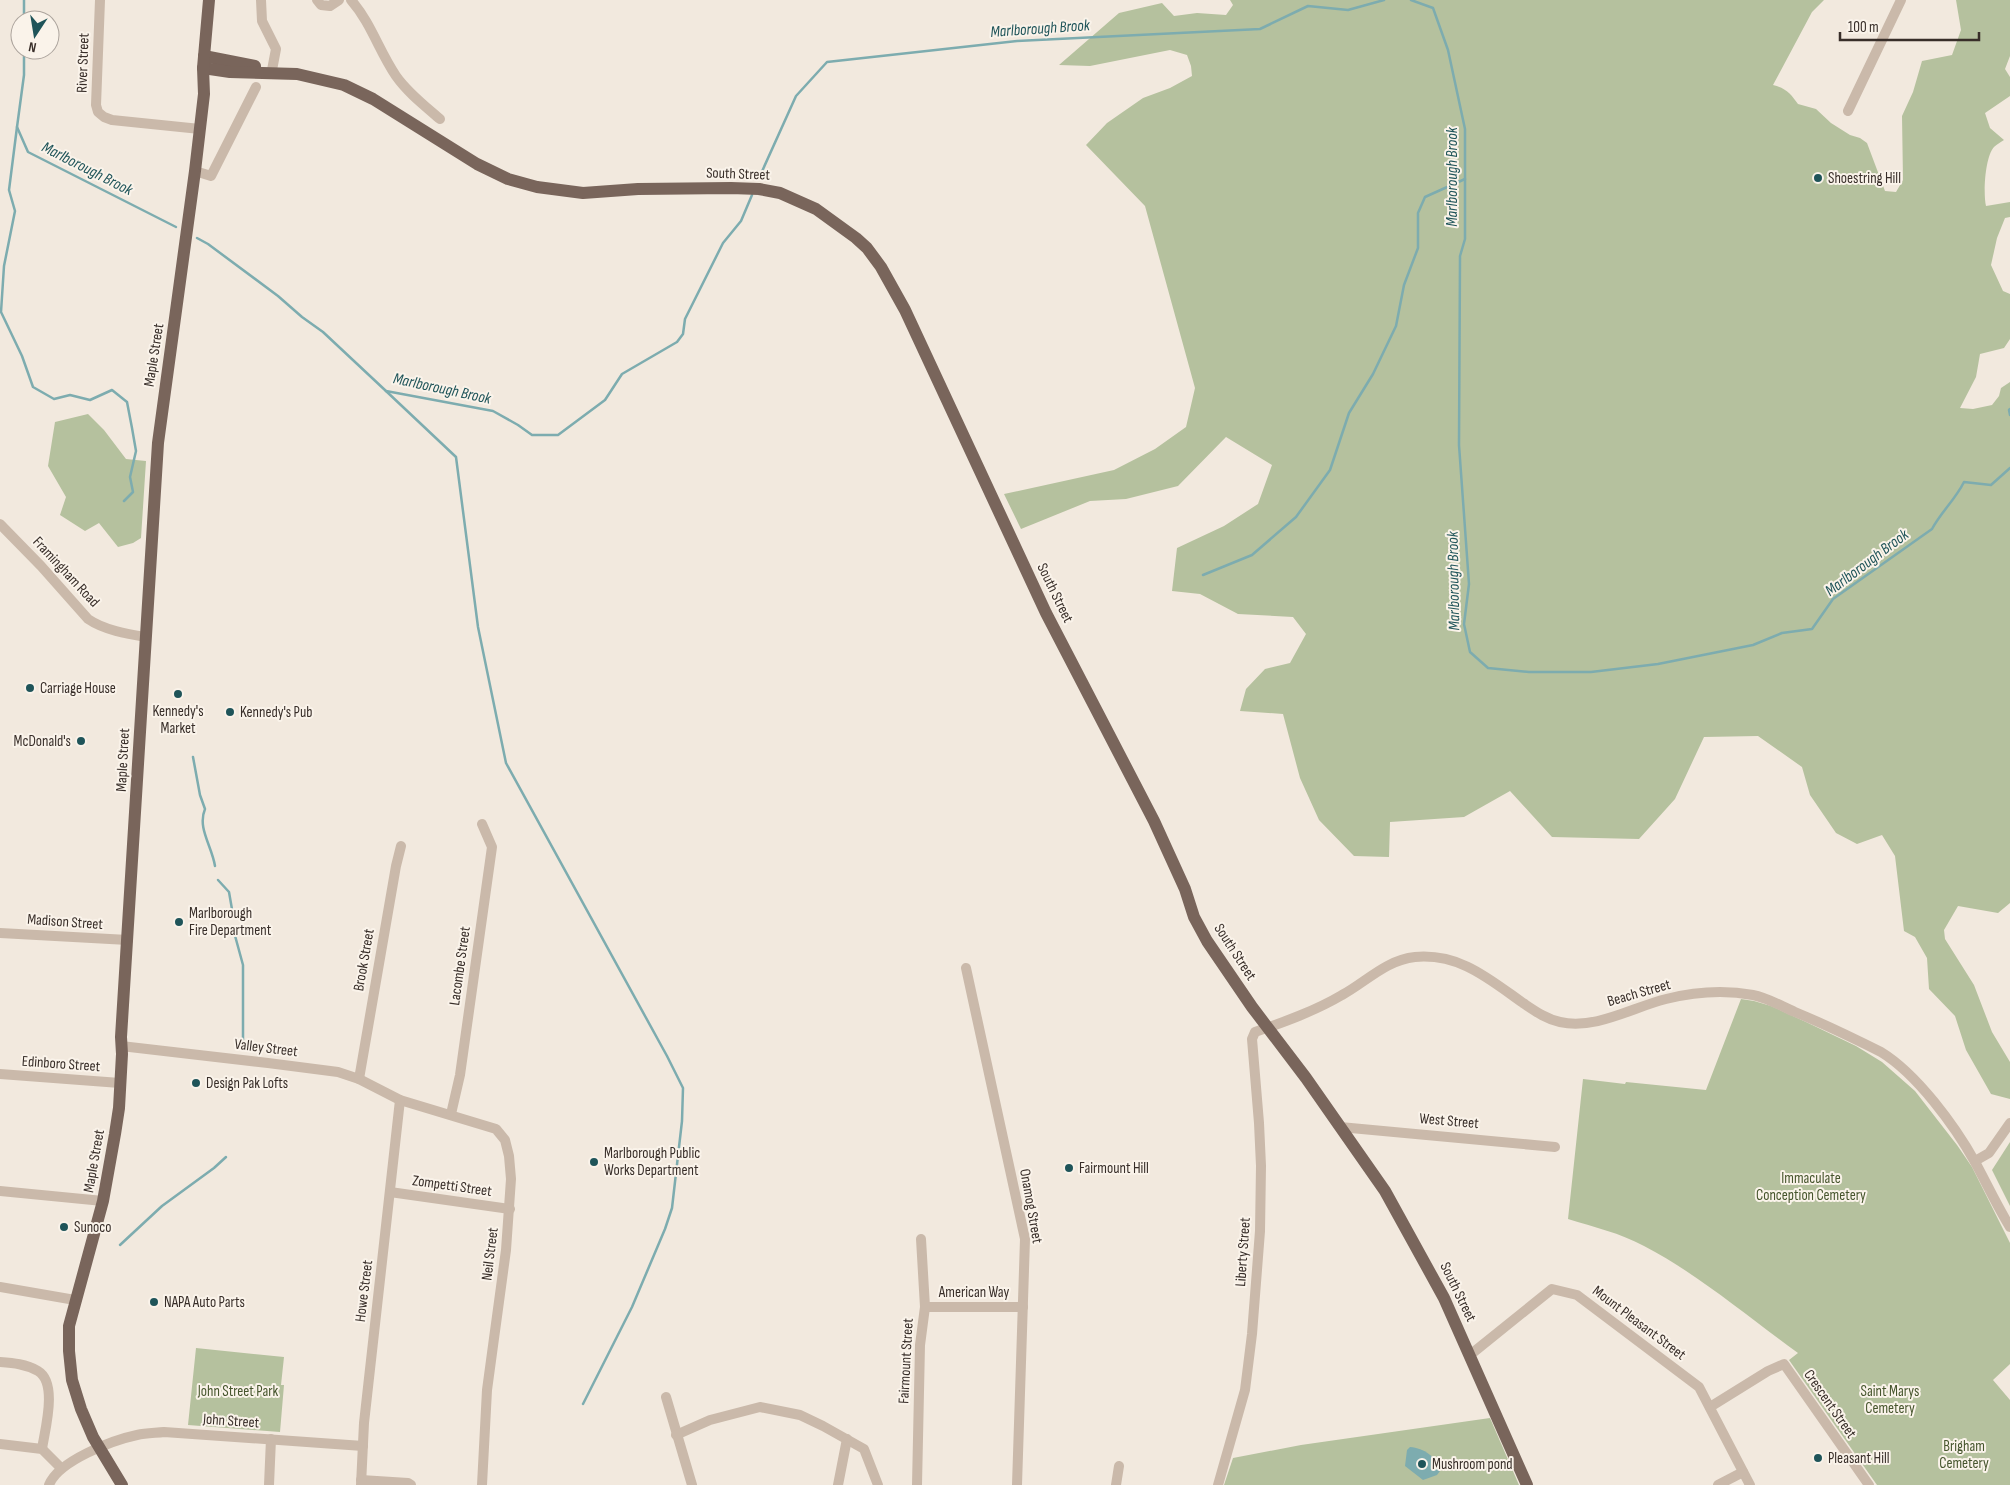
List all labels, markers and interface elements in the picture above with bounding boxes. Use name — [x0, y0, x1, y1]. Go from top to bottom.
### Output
north arrow — [10, 10, 60, 60]
scale bar — [1840, 10, 1979, 42]
water label: Marlborough Brook — [990, 16, 1091, 42]
text: 100 m — [1848, 18, 1879, 37]
street label: River Street — [72, 32, 94, 93]
text: N — [27, 38, 38, 56]
water label: Marlborough Brook — [1443, 126, 1462, 227]
water label: Marlborough Brook — [38, 138, 137, 200]
street label: South Street — [706, 163, 771, 185]
place label: Shoestring Hill — [1828, 169, 1901, 188]
marker: Shoestring Hill — [1812, 172, 1824, 184]
street label: Maple Street — [140, 322, 168, 388]
water label: Marlborough Brook — [391, 369, 494, 409]
water label: Marlborough Brook — [1822, 525, 1913, 600]
water label: Marlborough Brook — [1444, 530, 1464, 631]
street label: Framingham Road — [29, 533, 103, 611]
street label: South Street — [1032, 560, 1078, 626]
place label: Carriage House — [40, 679, 116, 698]
marker: Carriage House — [24, 682, 36, 694]
marker: Kennedy's Market — [172, 688, 184, 700]
place label: Kennedy's Market — [152, 702, 204, 738]
place label: Kennedy's Pub — [240, 703, 312, 722]
marker: Kennedy's Pub — [224, 706, 236, 718]
street label: Maple Street — [112, 727, 134, 792]
place label: McDonald's — [14, 732, 71, 751]
marker: McDonald's — [75, 735, 87, 747]
place label: Marlborough Fire Department — [189, 904, 272, 940]
street label: Madison Street — [27, 910, 104, 934]
marker: Marlborough Fire Department — [173, 916, 185, 928]
street label: South Street — [1210, 920, 1261, 984]
street label: Lacombe Street — [445, 925, 475, 1007]
street label: Brook Street — [349, 927, 379, 993]
street label: Beach Street — [1605, 975, 1673, 1011]
street label: Valley Street — [233, 1035, 299, 1061]
street label: Edinboro Street — [21, 1052, 101, 1076]
place label: Design Pak Lofts — [206, 1074, 288, 1093]
marker: Design Pak Lofts — [190, 1077, 202, 1089]
street label: West Street — [1419, 1109, 1480, 1133]
street label: Maple Street — [79, 1128, 109, 1194]
place label: Marlborough Public Works Department — [604, 1144, 700, 1180]
marker: Marlborough Public Works Department — [588, 1156, 600, 1168]
place label: Fairmount Hill — [1079, 1159, 1149, 1178]
marker: Fairmount Hill — [1063, 1162, 1075, 1174]
street label: Onamog Street — [1015, 1167, 1047, 1245]
park label: Immaculate Conception Cemetery — [1756, 1169, 1866, 1205]
street label: Zompetti Street — [411, 1171, 493, 1201]
street label: Liberty Street — [1231, 1216, 1255, 1287]
place label: Sunoco — [74, 1218, 112, 1237]
marker: Sunoco — [58, 1221, 70, 1233]
street label: Neil Street — [477, 1226, 503, 1282]
street label: Howe Street — [351, 1259, 377, 1323]
street label: South Street — [1435, 1259, 1481, 1325]
street label: Mount Pleasant Street — [1589, 1282, 1690, 1365]
street label: American Way — [938, 1283, 1010, 1302]
place label: NAPA Auto Parts — [164, 1293, 245, 1312]
marker: NAPA Auto Parts — [148, 1296, 160, 1308]
street label: Fairmount Street — [894, 1317, 918, 1404]
street label: Crescent Street — [1799, 1366, 1861, 1442]
park label: John Street Park — [197, 1382, 279, 1401]
park label: Saint Marys Cemetery — [1861, 1382, 1919, 1418]
street label: John Street — [201, 1409, 260, 1432]
park label: Brigham Cemetery — [1939, 1437, 1989, 1473]
place label: Pleasant Hill — [1828, 1449, 1890, 1468]
marker: Pleasant Hill — [1812, 1452, 1824, 1464]
place label: Mushroom pond — [1432, 1455, 1513, 1474]
marker: Mushroom pond — [1416, 1458, 1428, 1470]

